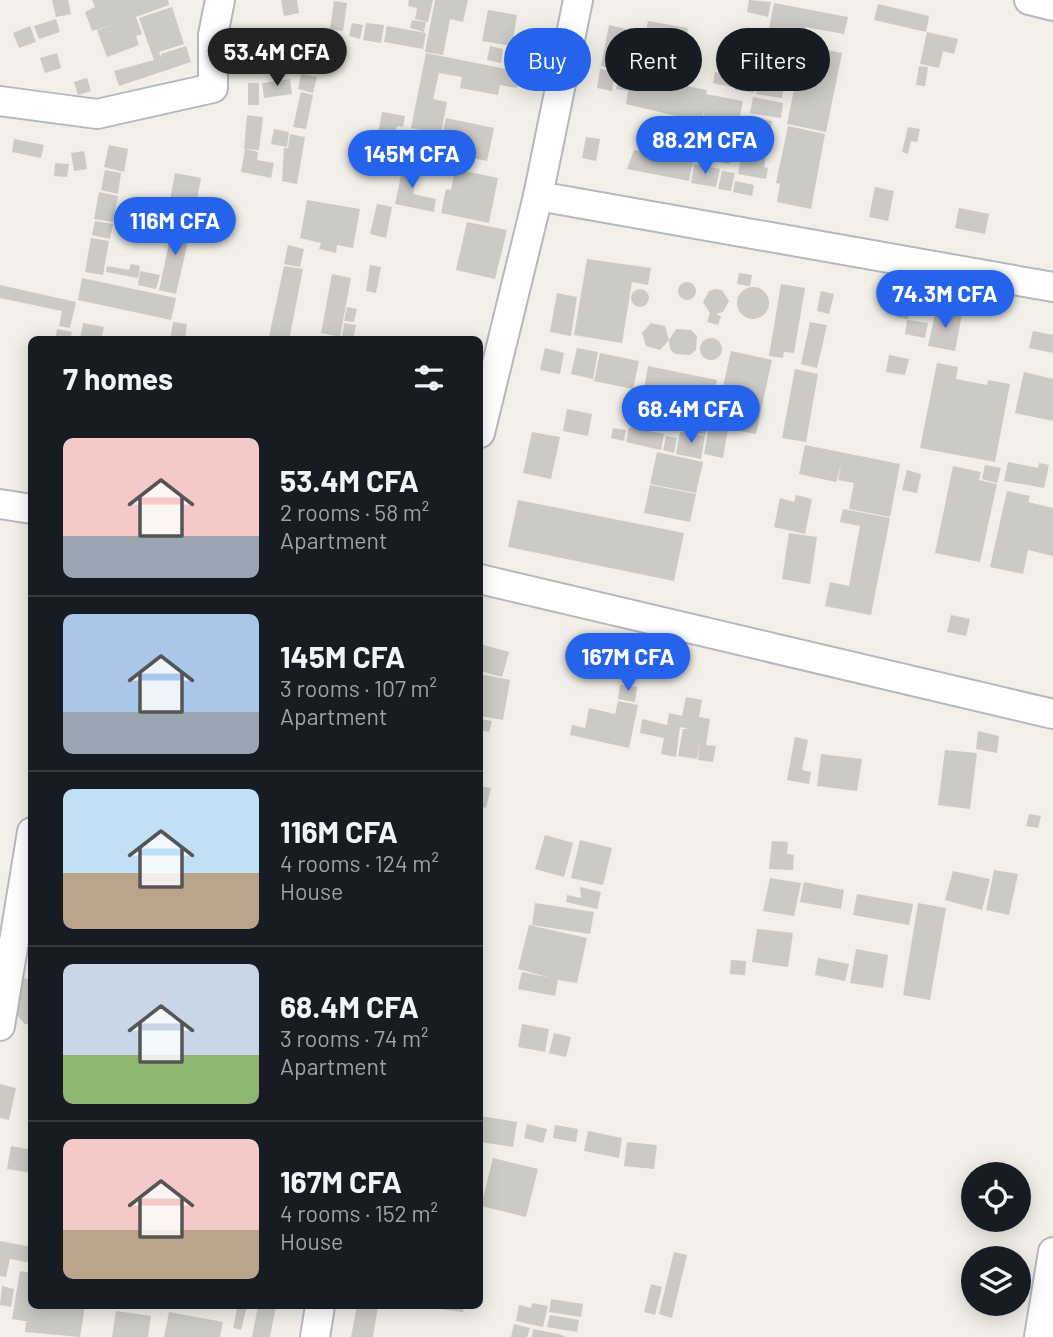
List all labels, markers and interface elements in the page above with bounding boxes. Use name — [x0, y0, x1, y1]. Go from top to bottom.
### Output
pin: 53.4M CFA — [197, 28, 357, 88]
chip: Buy — [504, 28, 591, 91]
chip: Rent — [605, 28, 702, 91]
chip: Filters — [716, 28, 830, 91]
text: 53.4M CFA — [224, 37, 330, 65]
pin: 88.2M CFA — [625, 116, 785, 176]
text: 88.2M CFA — [652, 125, 758, 153]
pin: 145M CFA — [340, 130, 484, 190]
text: 145M CFA — [364, 139, 460, 167]
pin: 116M CFA — [103, 198, 247, 257]
text: 116M CFA — [130, 206, 220, 234]
pin: 74.3M CFA — [865, 270, 1025, 330]
text: 74.3M CFA — [892, 279, 998, 307]
icon: filters — [410, 359, 448, 397]
text: 7 homes — [63, 360, 173, 396]
pin: 68.4M CFA — [611, 386, 771, 445]
text: 68.4M CFA — [638, 394, 744, 422]
text: 53.4M CFA — [280, 462, 419, 498]
icon: home — [119, 466, 203, 550]
text: 2 rooms · 58 m² — [280, 498, 429, 526]
text: Apartment — [280, 526, 387, 554]
pin: 167M CFA — [556, 634, 700, 693]
text: 145M CFA — [280, 638, 405, 674]
icon: home — [119, 642, 203, 726]
text: 167M CFA — [581, 642, 675, 670]
text: 3 rooms · 107 m² — [280, 674, 437, 702]
text: Apartment — [280, 702, 387, 730]
text: 116M CFA — [280, 813, 398, 849]
icon: home — [119, 817, 203, 901]
text: 4 rooms · 124 m² — [280, 849, 439, 877]
text: House — [280, 877, 343, 905]
text: 68.4M CFA — [280, 988, 419, 1024]
icon: home — [119, 992, 203, 1076]
text: 3 rooms · 74 m² — [280, 1024, 429, 1052]
text: Apartment — [280, 1052, 387, 1080]
map controls — [961, 1162, 1031, 1316]
button: locate — [961, 1162, 1031, 1232]
text: 167M CFA — [280, 1163, 402, 1199]
icon: home — [119, 1167, 203, 1251]
text: 4 rooms · 152 m² — [280, 1199, 438, 1227]
text: House — [280, 1227, 343, 1255]
button: layers — [961, 1246, 1031, 1316]

